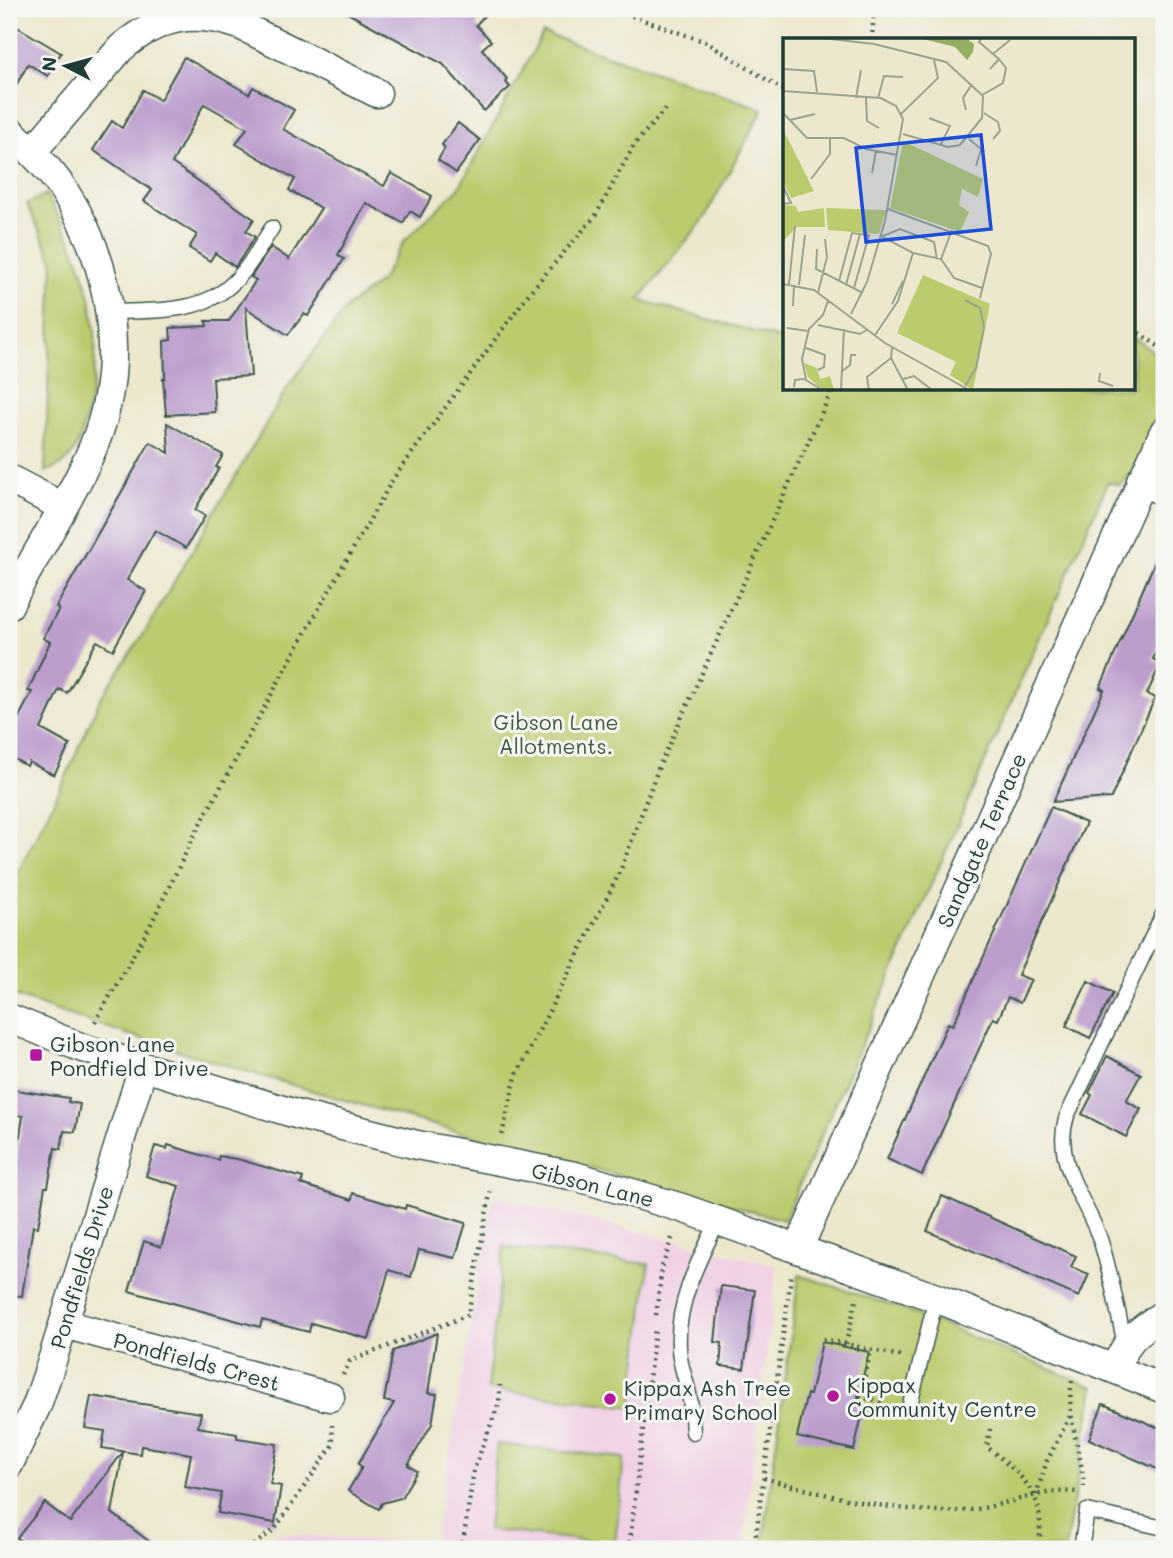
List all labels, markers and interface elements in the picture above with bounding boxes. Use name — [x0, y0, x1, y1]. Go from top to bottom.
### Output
north arrow — [32, 32, 102, 102]
inset map — [783, 38, 1134, 390]
text: N — [35, 56, 62, 73]
park label: Gibson Lane Allotments. — [493, 708, 619, 759]
street label: Sandgate Terrace — [930, 749, 1032, 931]
place label: Gibson Lane Pondfield Drive — [50, 1030, 209, 1081]
marker: Gibson Lane Pondfield Drive — [28, 1047, 44, 1063]
street label: Gibson Lane — [529, 1156, 657, 1212]
street label: Pondfields Drive — [43, 1182, 119, 1352]
street label: Pondfields Crest — [111, 1326, 283, 1396]
place label: Kippax Community Centre — [847, 1371, 1037, 1422]
place label: Kippax Ash Tree Primary School — [624, 1374, 791, 1425]
marker: Kippax Community Centre — [825, 1388, 841, 1404]
marker: Kippax Ash Tree Primary School — [602, 1391, 618, 1407]

